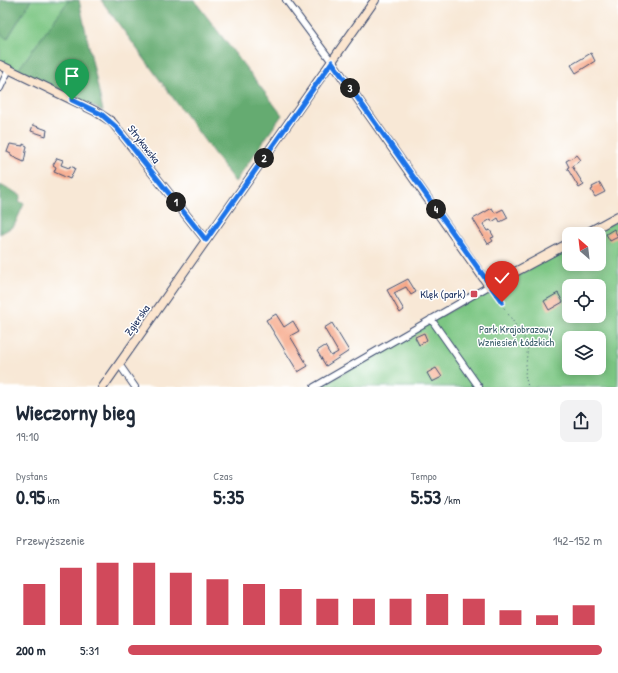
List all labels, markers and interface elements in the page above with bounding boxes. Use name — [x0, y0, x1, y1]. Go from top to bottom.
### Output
pin — [55, 59, 89, 100]
icon: arrive — [61, 65, 83, 87]
pin: 3 — [340, 78, 360, 98]
text: 3 — [348, 81, 352, 95]
street label: Strykowska — [125, 122, 164, 167]
pin: 2 — [254, 148, 274, 168]
text: 2 — [261, 151, 267, 165]
pin: 1 — [166, 192, 186, 212]
text: 1 — [174, 195, 178, 209]
pin: 4 — [426, 199, 446, 219]
text: 4 — [434, 202, 438, 216]
north arrow — [562, 227, 606, 271]
map controls — [562, 227, 606, 375]
pin — [485, 261, 519, 302]
icon: check — [491, 267, 513, 289]
button: locate — [562, 279, 606, 323]
place label: Klęk (park) — [420, 287, 466, 301]
marker: Klęk (park) — [469, 289, 479, 299]
street label: Zgierska — [121, 301, 153, 338]
park label: Park Krajobrazowy Wzniesień Łódzkich — [478, 322, 554, 349]
button: layers — [562, 331, 606, 375]
text: Wieczorny bieg — [16, 397, 135, 427]
button: share — [560, 400, 602, 442]
text: 19:10 — [16, 427, 39, 445]
text: Dystans — [16, 469, 47, 483]
text: Czas — [213, 469, 233, 483]
text: Tempo — [411, 469, 437, 483]
text: 0.95 — [16, 483, 45, 510]
text: 5:35 — [213, 483, 244, 510]
text: 5:53 — [411, 483, 441, 510]
text: km — [45, 493, 60, 507]
text: /km — [441, 493, 460, 507]
text: Przewyższenie — [16, 531, 85, 549]
text: 142–152 m — [553, 531, 602, 549]
text: 200 m — [16, 641, 46, 659]
text: 5:31 — [80, 641, 99, 659]

